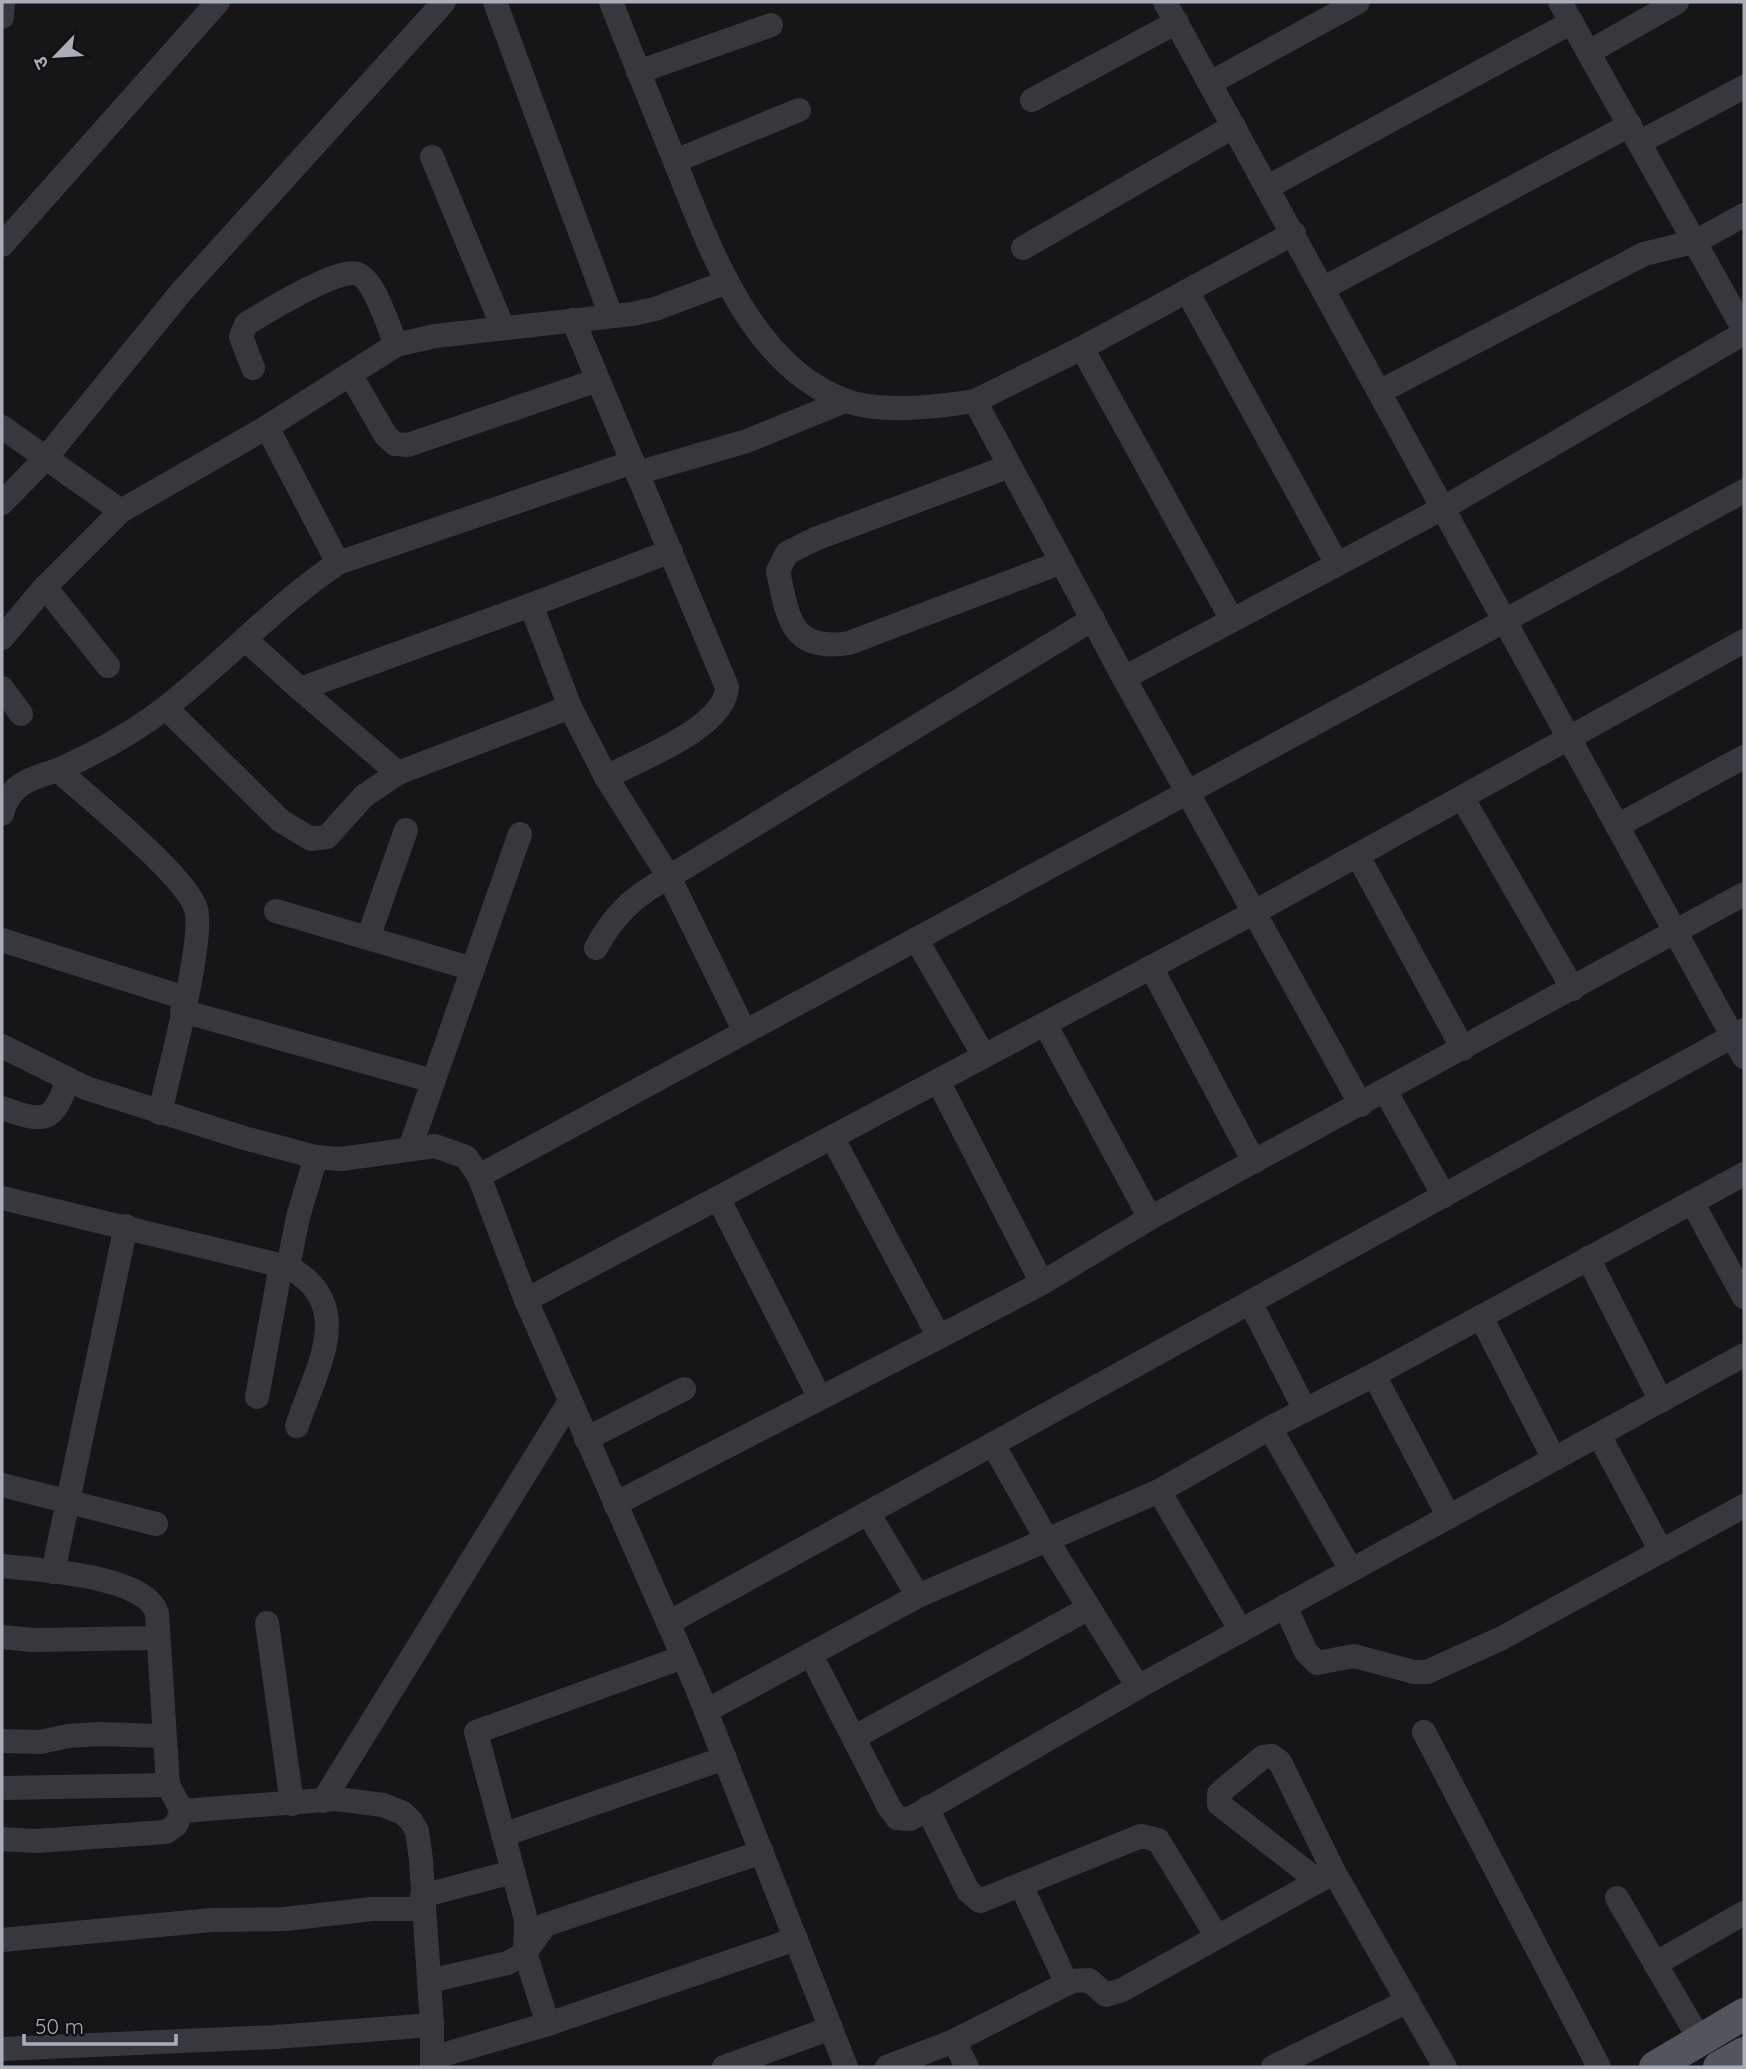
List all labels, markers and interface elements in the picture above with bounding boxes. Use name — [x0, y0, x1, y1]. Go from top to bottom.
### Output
north arrow — [21, 21, 91, 91]
text: उ — [27, 52, 54, 73]
scale bar — [24, 2002, 177, 2046]
text: 50 m — [35, 2013, 84, 2039]

